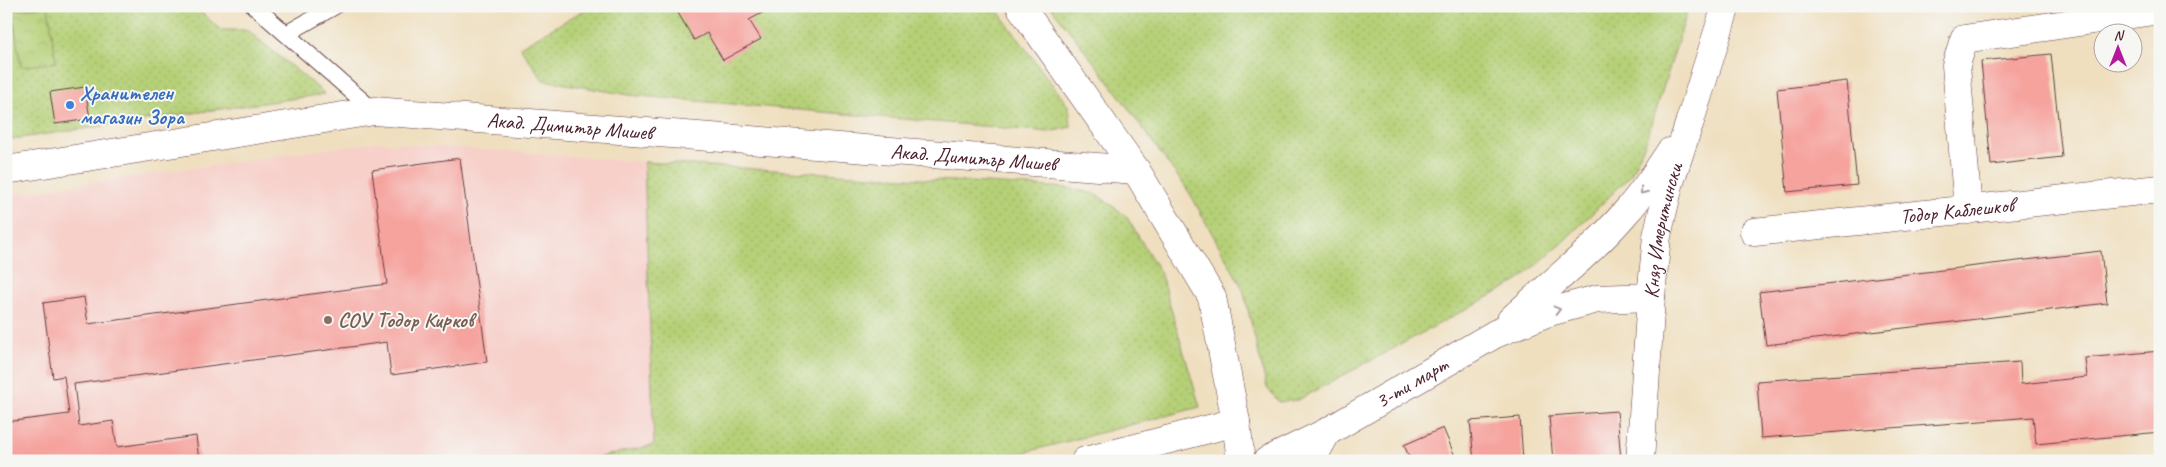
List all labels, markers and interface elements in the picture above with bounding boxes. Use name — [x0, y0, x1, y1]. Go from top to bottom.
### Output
north arrow — [2094, 22, 2144, 72]
text: N — [2114, 27, 2125, 44]
place label: Хранителен магазин Зора — [80, 80, 186, 130]
marker: Хранителен магазин Зора — [64, 99, 76, 111]
street label: Акад. Димитър Мишев — [486, 107, 658, 146]
street label: Акад. Димитър Мишев — [890, 138, 1062, 177]
street label: Княз Имеритински — [1638, 158, 1689, 300]
one-way arrow — [1641, 185, 1649, 194]
street label: Тодор Каблешков — [1899, 191, 2020, 229]
one-way arrow — [1552, 305, 1561, 315]
place label: СОУ Тодор Кирков — [338, 307, 478, 333]
marker: СОУ Тодор Кирков — [322, 314, 334, 326]
street label: 3-ти март — [1371, 351, 1453, 414]

